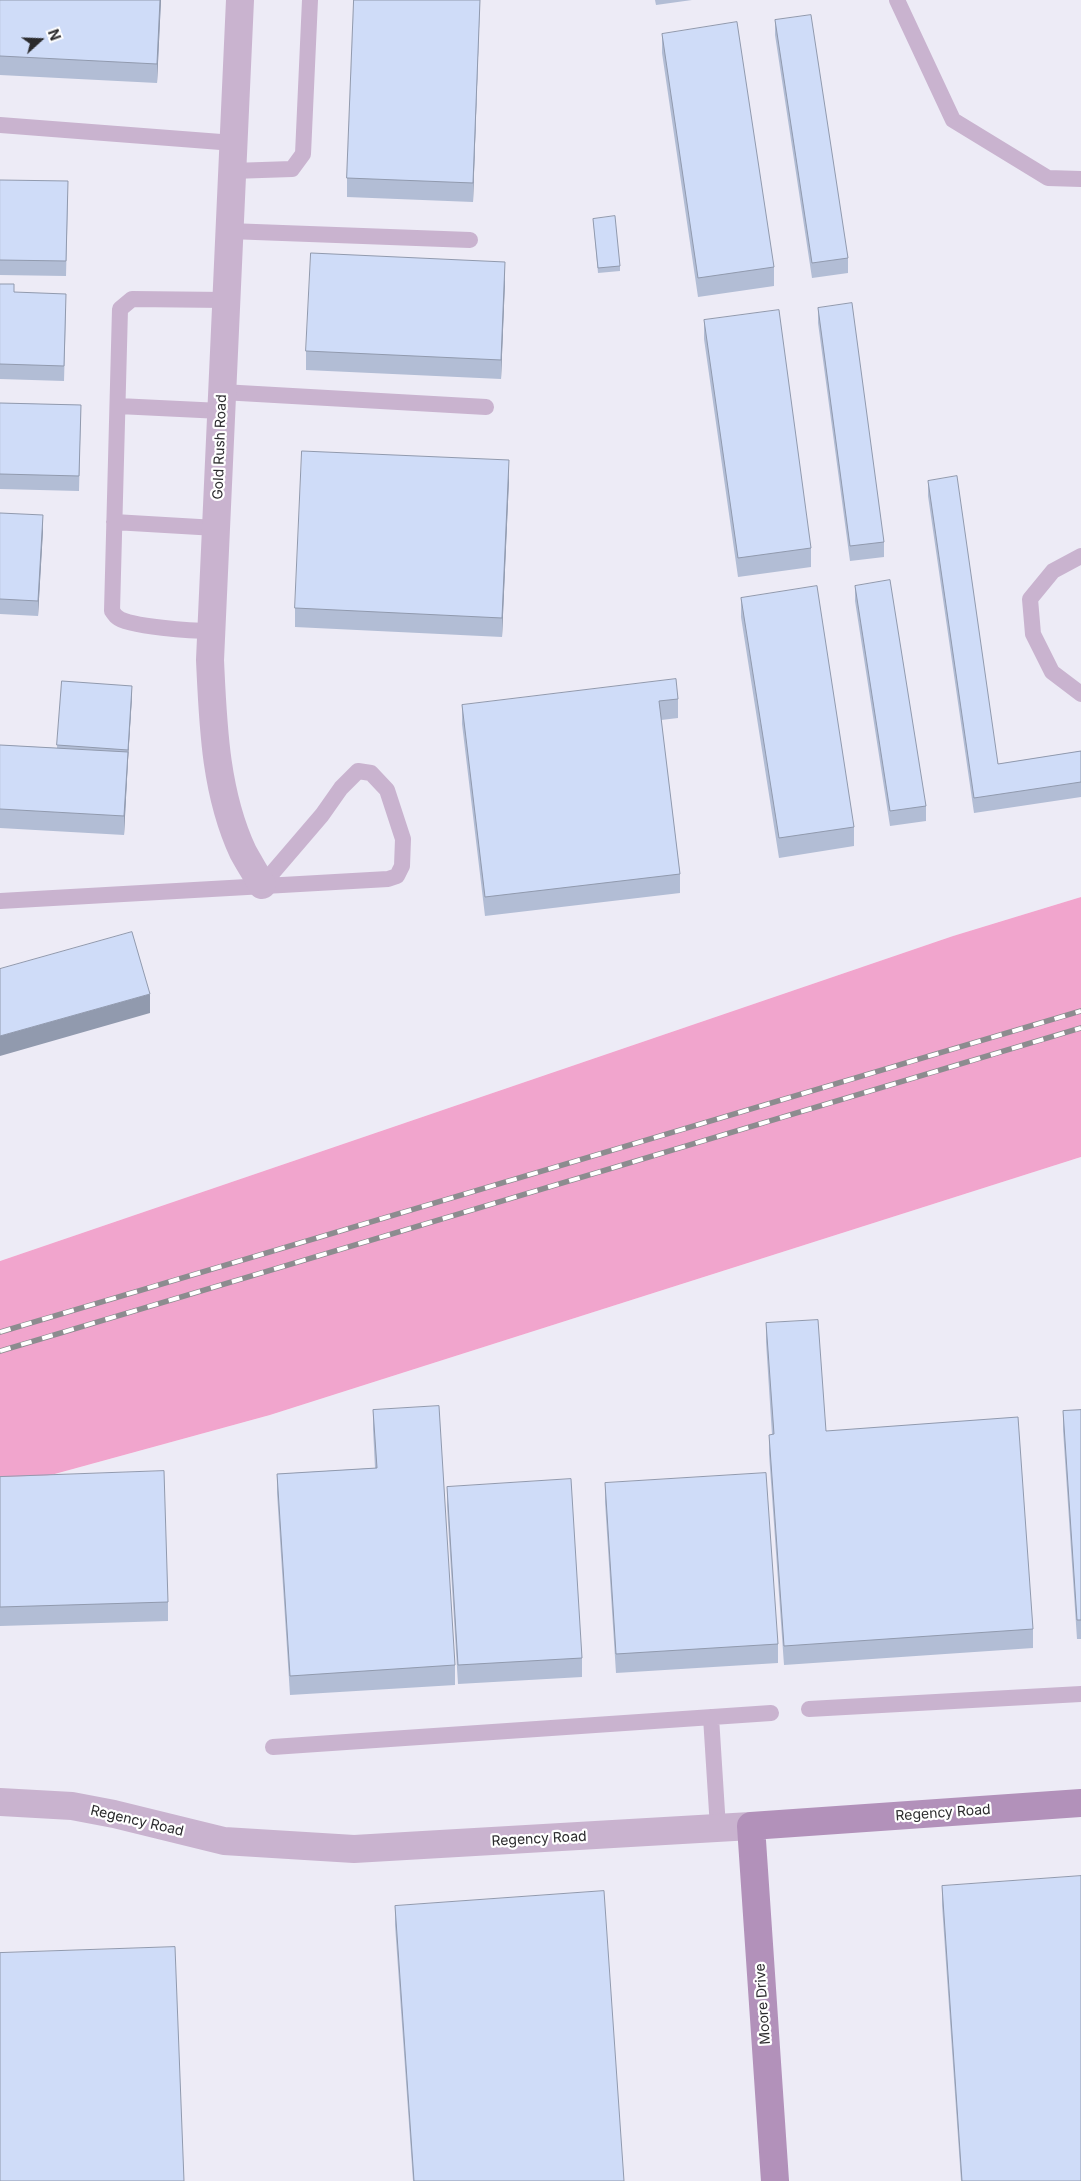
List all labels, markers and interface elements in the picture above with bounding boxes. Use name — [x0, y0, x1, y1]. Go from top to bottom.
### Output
north arrow — [15, 15, 65, 65]
text: N — [45, 27, 64, 43]
street label: Gold Rush Road — [210, 394, 230, 500]
street label: Regency Road — [895, 1801, 991, 1825]
street label: Regency Road — [89, 1802, 185, 1840]
street label: Regency Road — [491, 1828, 587, 1850]
street label: Moore Drive — [752, 1963, 774, 2045]

